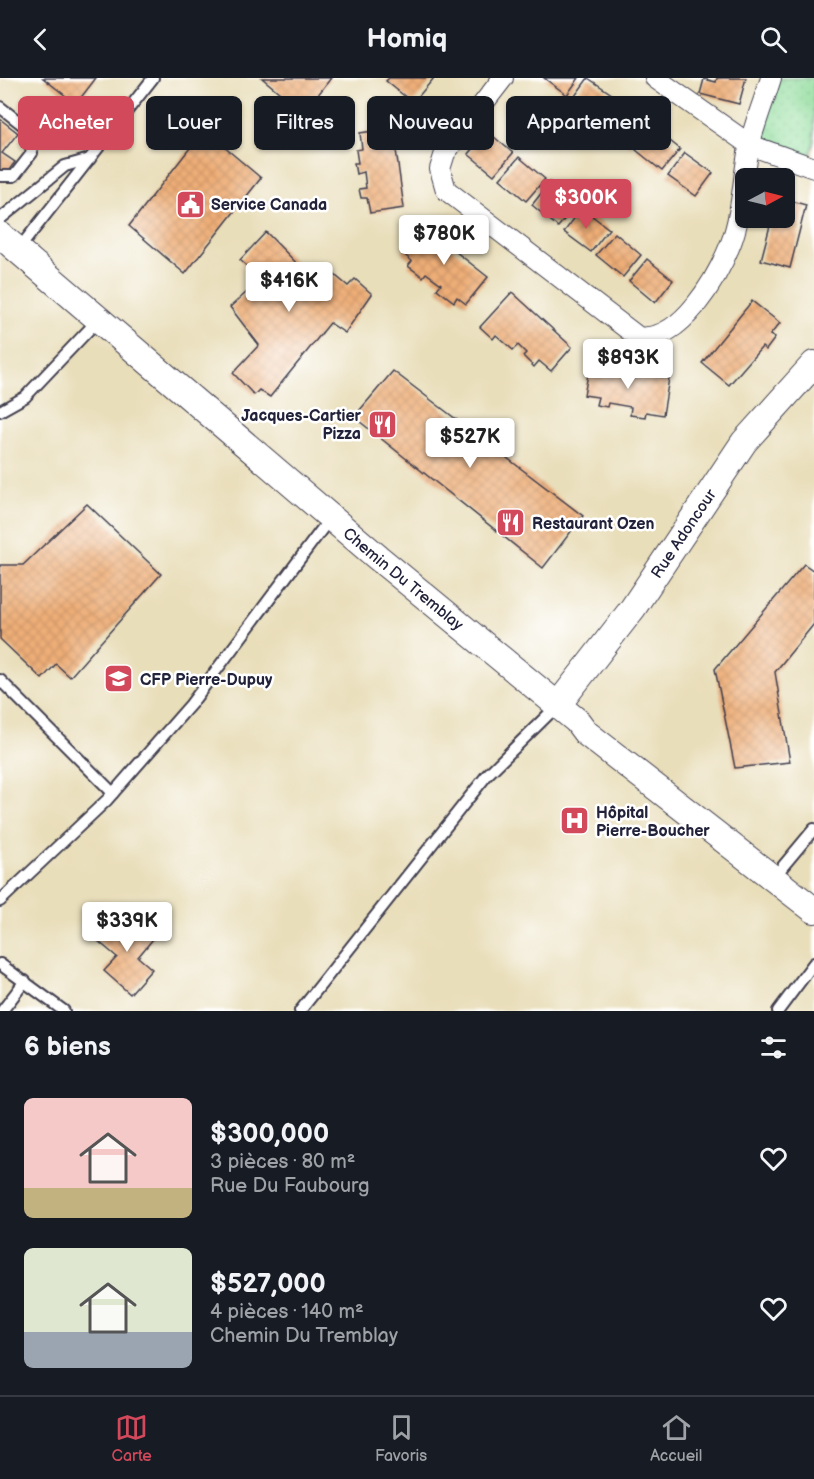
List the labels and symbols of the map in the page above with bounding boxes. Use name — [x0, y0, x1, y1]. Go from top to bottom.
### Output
north arrow — [735, 168, 795, 228]
pin: $300K — [544, 179, 628, 230]
public building icon: Service Canada — [174, 188, 206, 220]
place label: Service Canada — [211, 196, 327, 215]
pin: $780K — [402, 215, 486, 266]
pin: $416K — [247, 262, 331, 313]
pin: $893K — [586, 339, 670, 390]
place label: Jacques-Cartier Pizza — [241, 407, 362, 444]
restaurant icon: Jacques-Cartier Pizza — [366, 408, 398, 440]
pin: $527K — [428, 418, 512, 469]
street label: Rue Adoncour — [648, 486, 721, 582]
restaurant icon: Restaurant Ozen — [495, 507, 527, 539]
place label: Restaurant Ozen — [532, 515, 654, 534]
street label: Chemin Du Tremblay — [339, 524, 467, 635]
school or university icon: CFP Pierre-Dupuy — [103, 663, 135, 695]
place label: CFP Pierre-Dupuy — [140, 671, 273, 690]
place label: Hôpital Pierre-Boucher — [596, 804, 710, 841]
hospital icon: Hôpital Pierre-Boucher — [559, 805, 591, 837]
pin: $339K — [85, 902, 169, 953]

